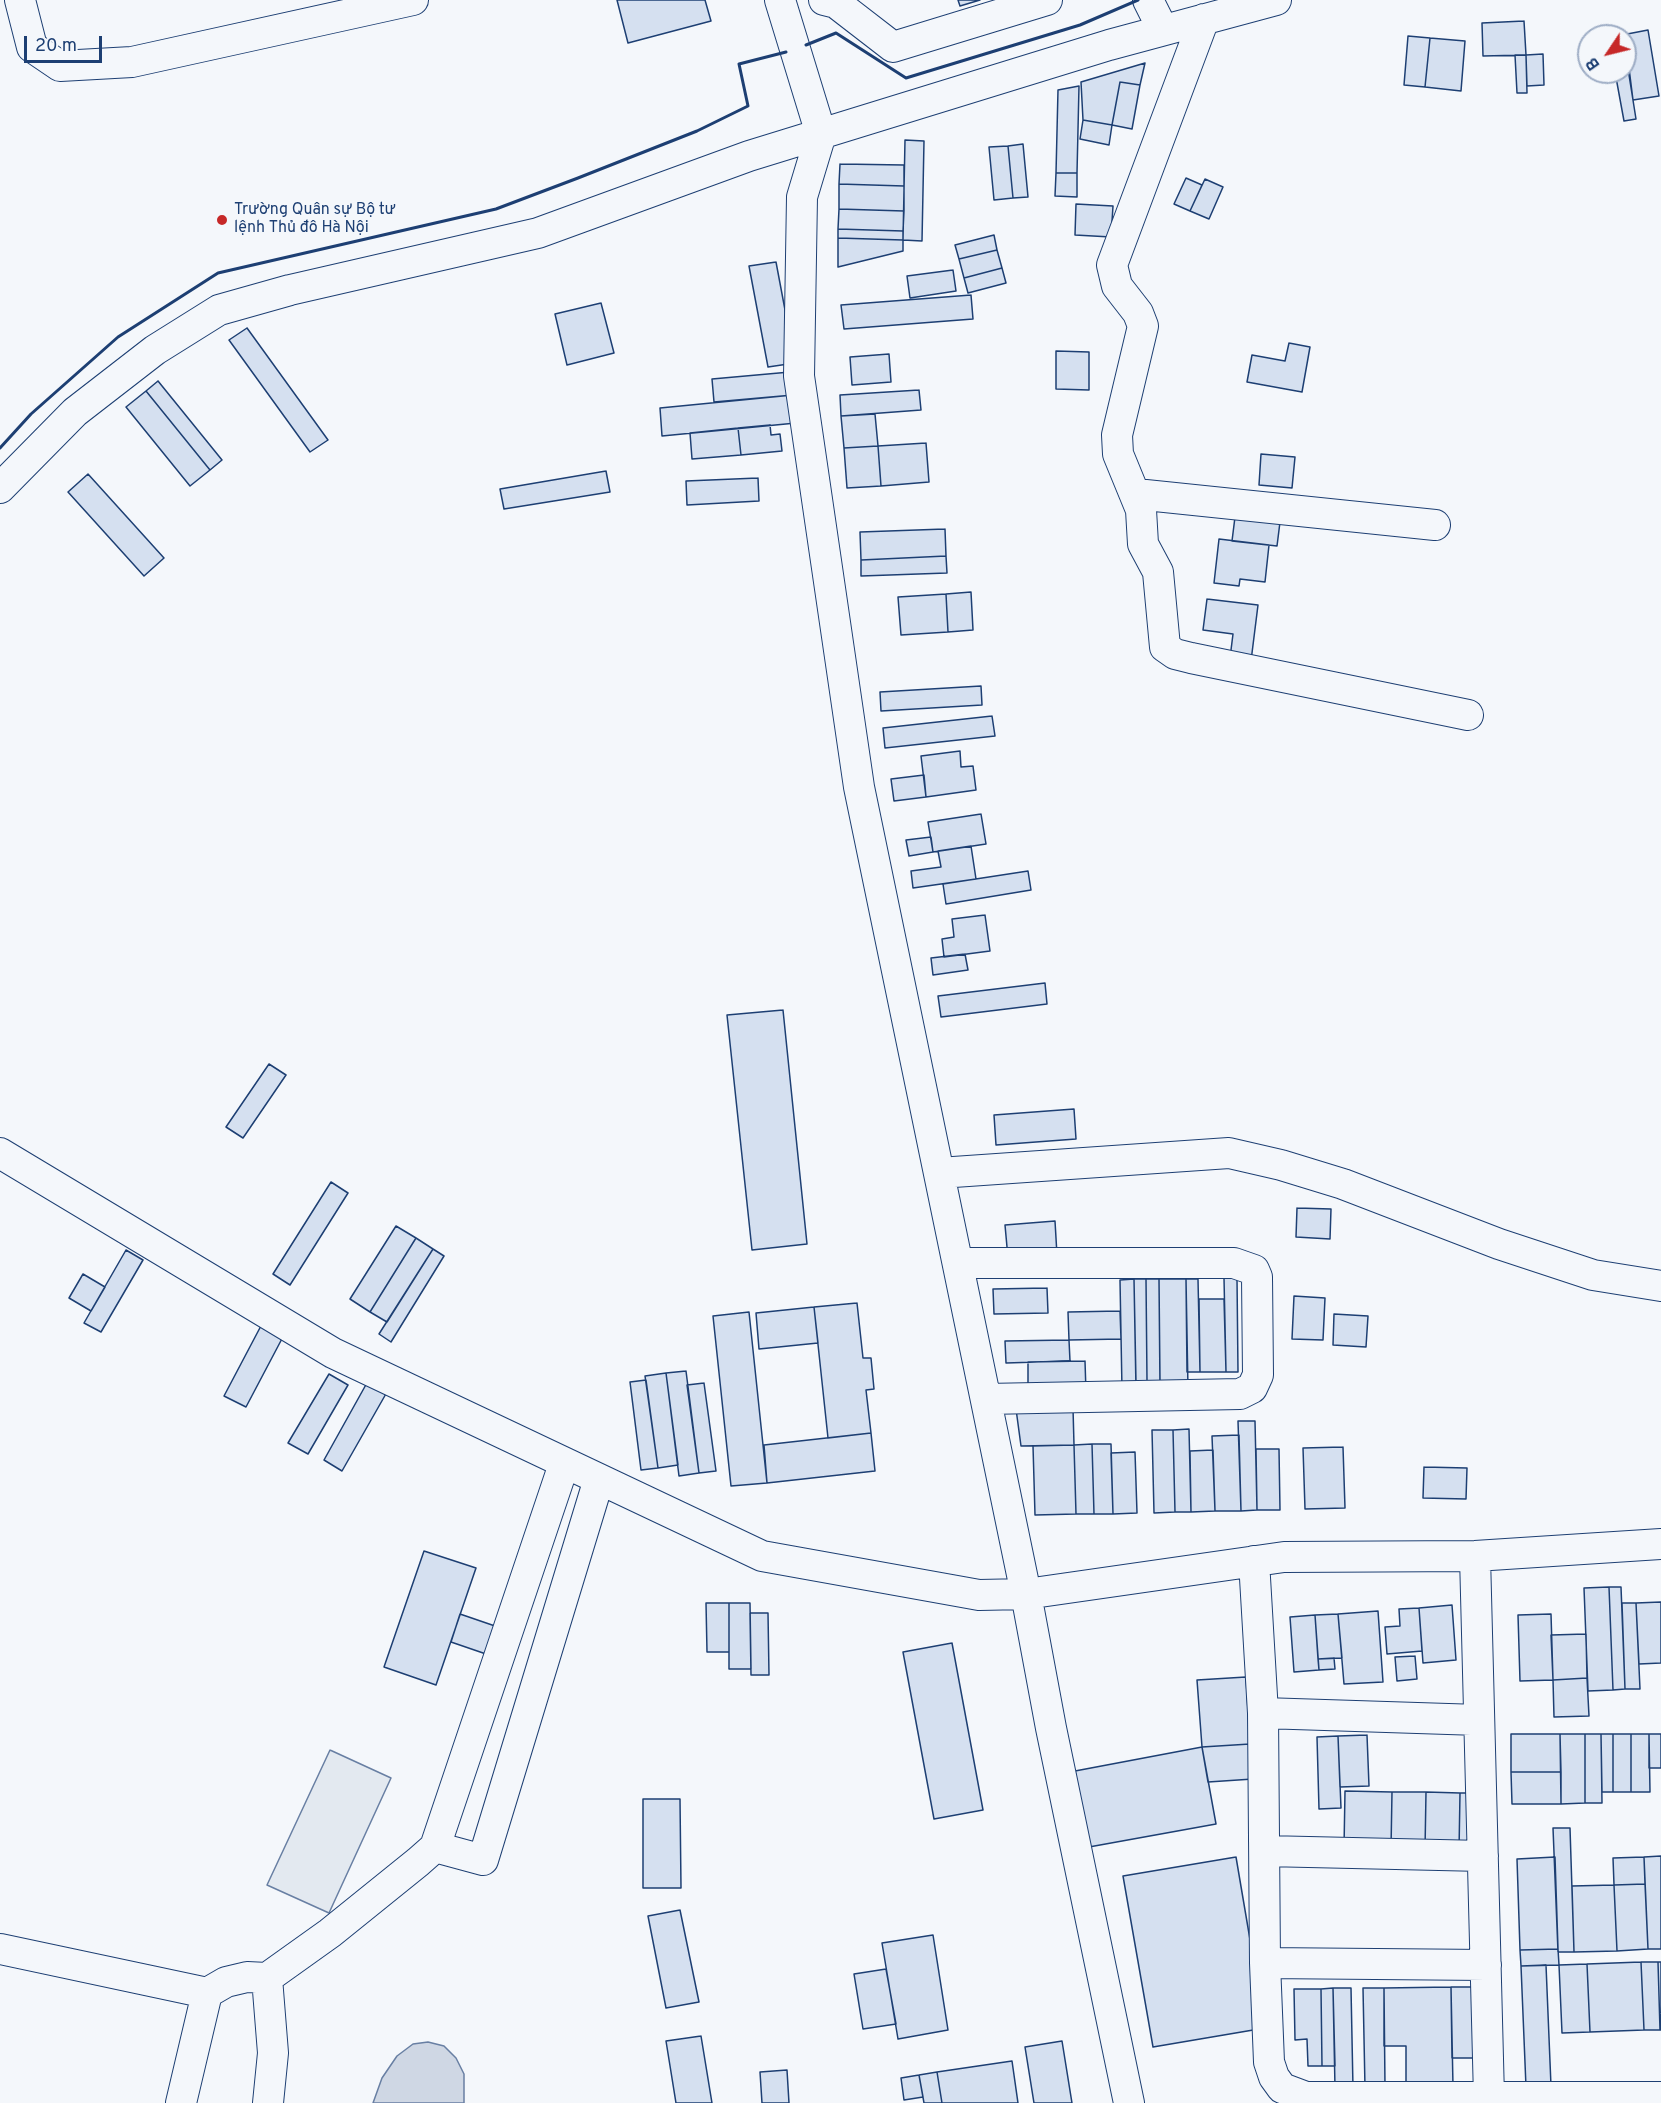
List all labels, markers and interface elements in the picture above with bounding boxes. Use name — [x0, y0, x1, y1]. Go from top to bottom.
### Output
scale bar — [27, 24, 105, 62]
north arrow — [1577, 24, 1637, 84]
text: 20 m — [35, 35, 77, 58]
text: B — [1583, 53, 1605, 73]
place label: Trường Quân sự Bộ tư lệnh Thủ đô Hà Nội — [234, 201, 395, 239]
marker: Trường Quân sự Bộ tư lệnh Thủ đô Hà Nội — [215, 213, 229, 227]

